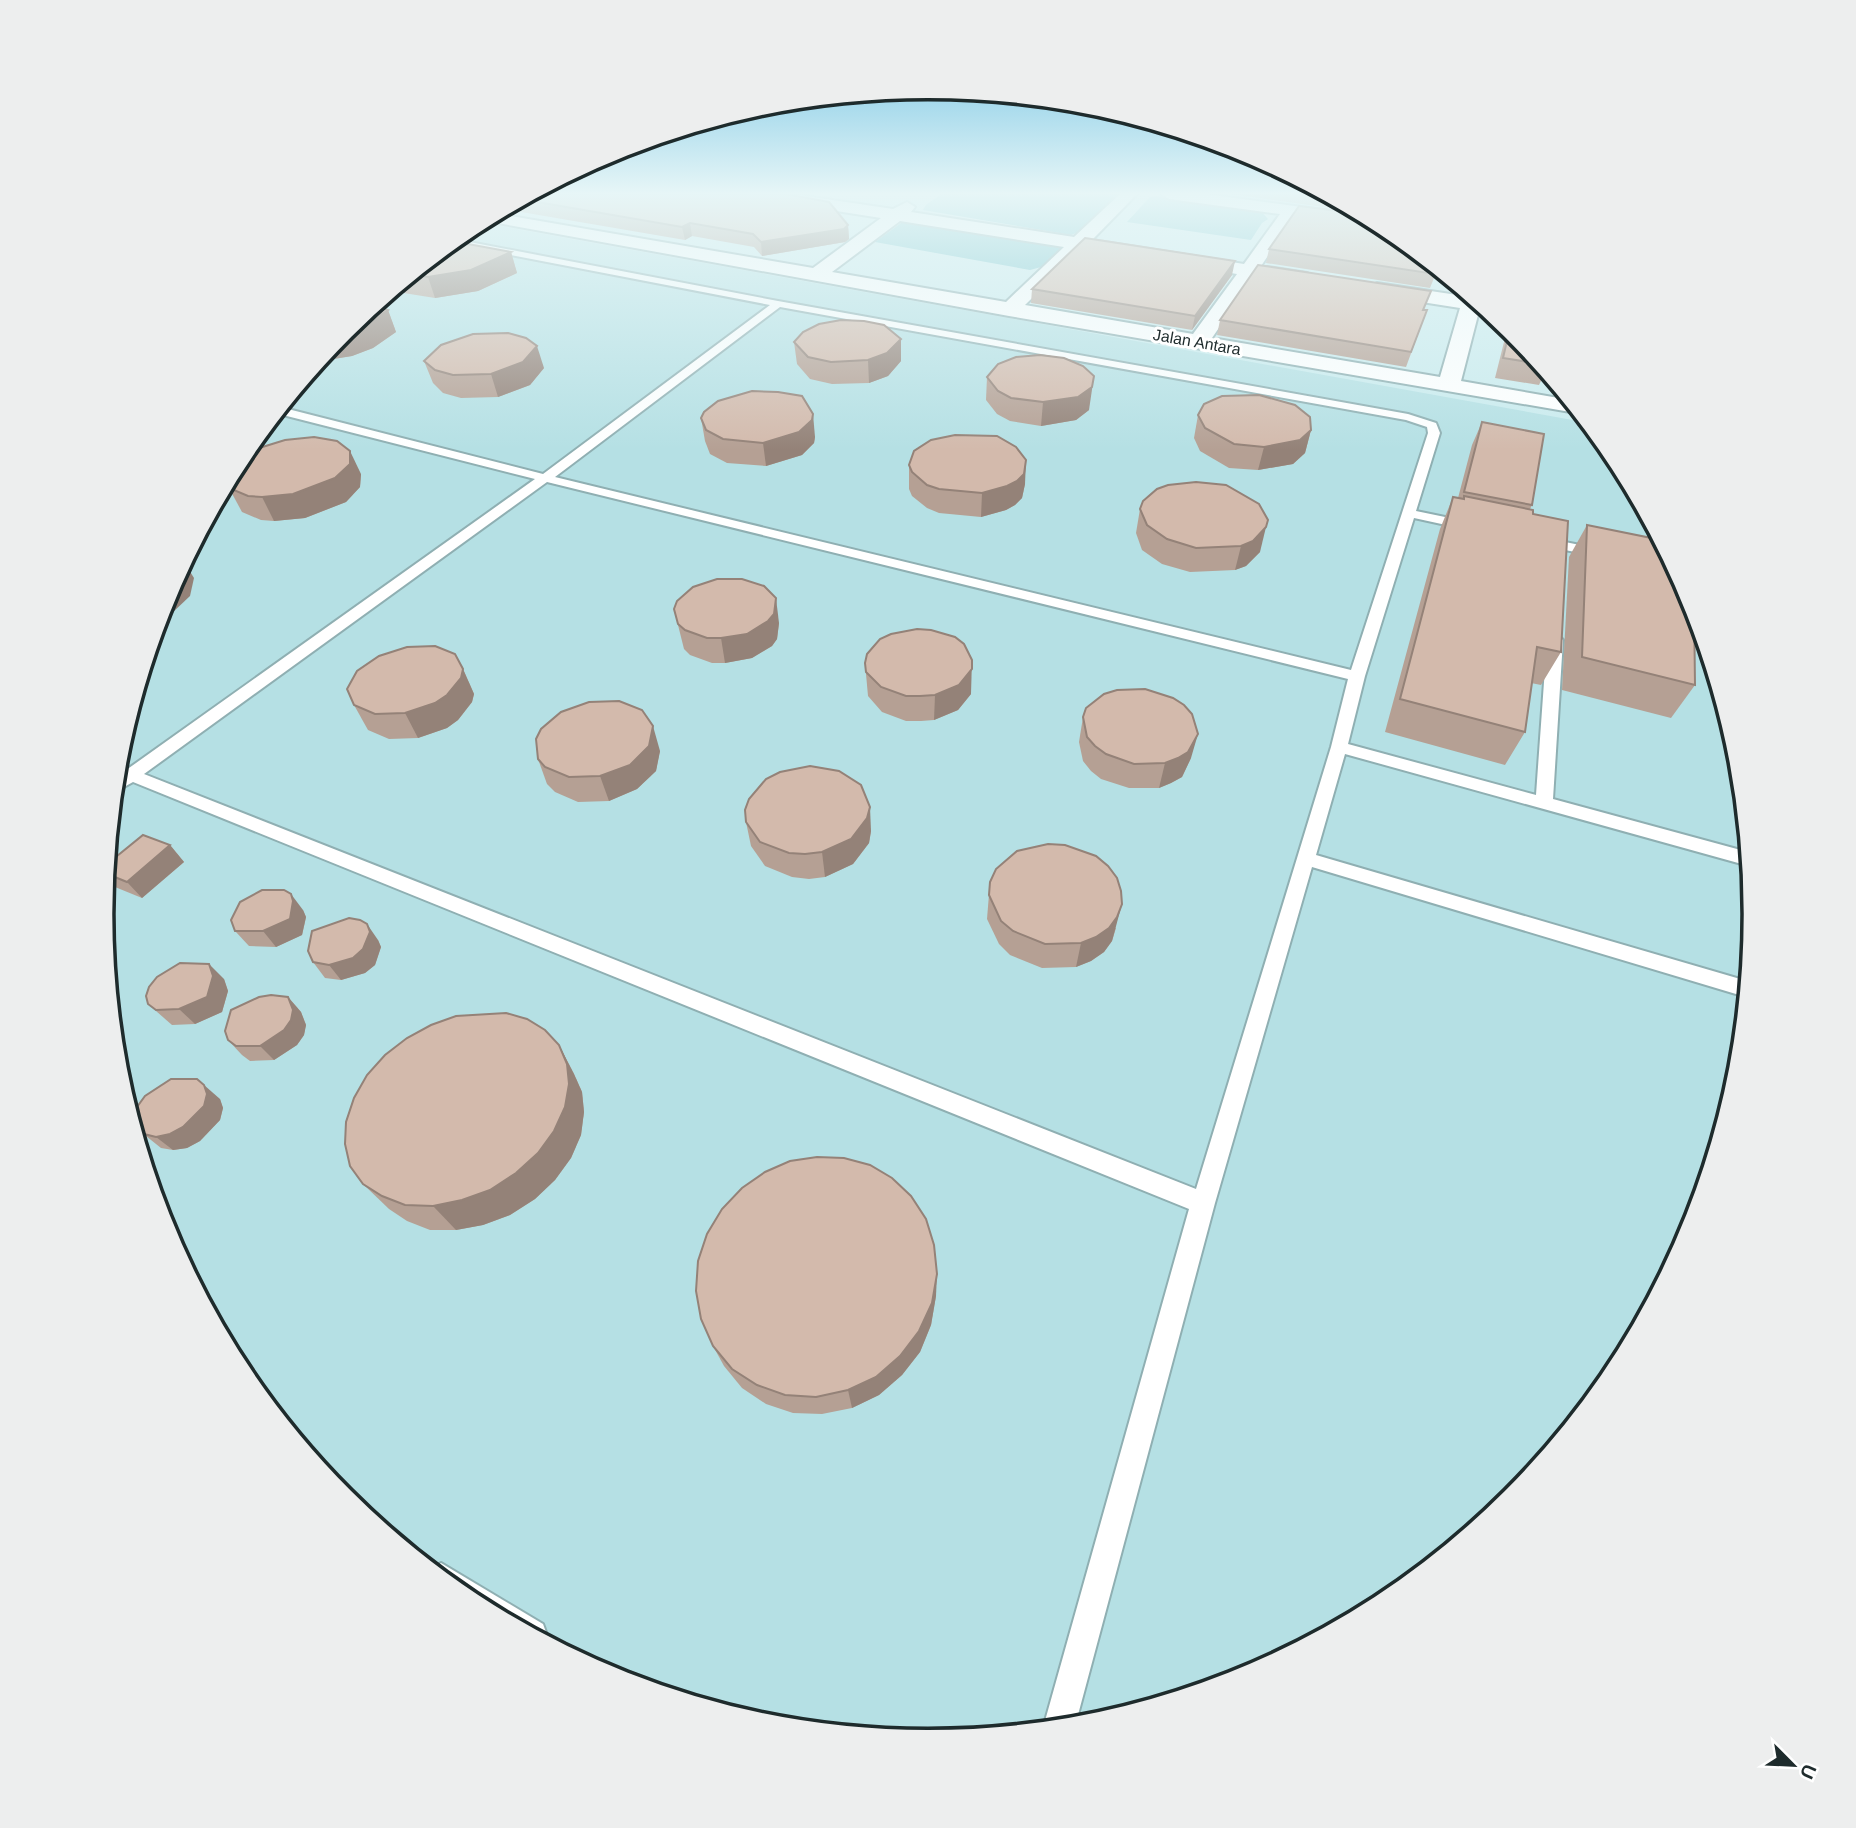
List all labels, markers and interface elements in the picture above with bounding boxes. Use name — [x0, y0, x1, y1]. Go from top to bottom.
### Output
street label: Jalan Antara — [1152, 326, 1242, 358]
north arrow — [1758, 1730, 1828, 1800]
text: U — [1796, 1761, 1820, 1782]

